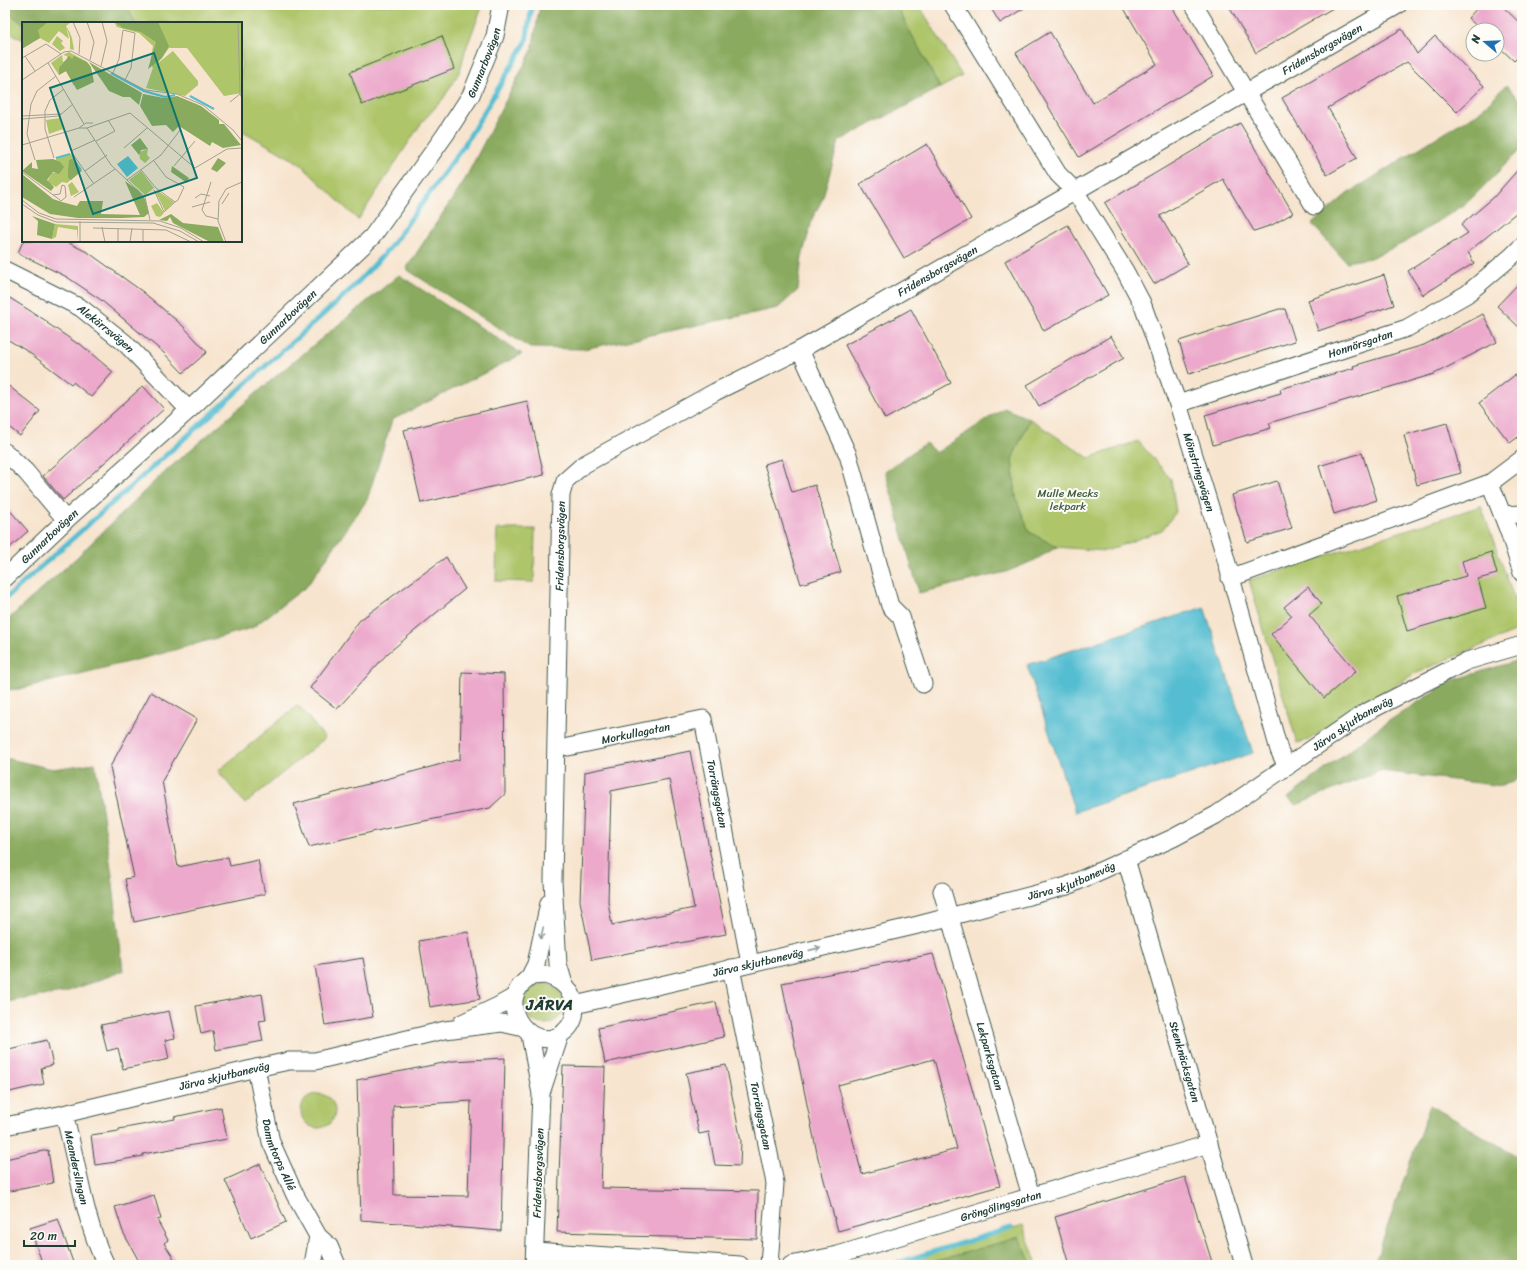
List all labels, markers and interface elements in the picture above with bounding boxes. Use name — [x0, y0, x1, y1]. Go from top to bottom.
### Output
street label: Fridensborgsvägen — [1278, 18, 1366, 80]
inset map — [22, 22, 242, 242]
north arrow — [1465, 22, 1505, 62]
street label: Gunnarbovägen — [462, 26, 506, 101]
text: N — [1465, 32, 1486, 47]
street label: Fridensborgsvägen — [894, 240, 982, 302]
street label: Gunnarbovägen — [255, 285, 321, 349]
street label: Alekärrsvägen — [72, 299, 139, 358]
street label: Honnörsgatan — [1325, 324, 1395, 364]
street label: Mönstringsvägen — [1177, 430, 1220, 514]
park label: Mulle Mecks lekpark — [1038, 484, 1099, 516]
street label: Fridensborgsvägen — [550, 501, 571, 591]
street label: Gunnarbovägen — [16, 504, 83, 569]
street label: Järva skjutbaneväg — [1308, 691, 1397, 757]
street label: Morkullagatan — [600, 717, 672, 750]
street label: Torrängsgatan — [701, 758, 733, 830]
street label: Järva skjutbaneväg — [1025, 856, 1119, 906]
one-way arrow — [538, 926, 546, 939]
street label: Järva skjutbaneväg — [710, 943, 806, 983]
one-way arrow — [809, 944, 822, 952]
district label: JÄRVA — [525, 992, 574, 1018]
street label: Stenknäcksgatan — [1164, 1019, 1205, 1105]
street label: Lekparksgatan — [971, 1020, 1009, 1093]
street label: Järva skjutbaneväg — [176, 1056, 272, 1096]
street label: Torrängsgatan — [745, 1080, 777, 1152]
street label: Dammtorps Allé — [257, 1117, 301, 1194]
street label: Meanderslingan — [59, 1128, 94, 1207]
street label: Fridensborgsvägen — [527, 1128, 550, 1218]
street label: Gröngölingsgatan — [958, 1185, 1044, 1227]
scale bar — [24, 1222, 75, 1248]
text: 20 m — [30, 1225, 57, 1247]

